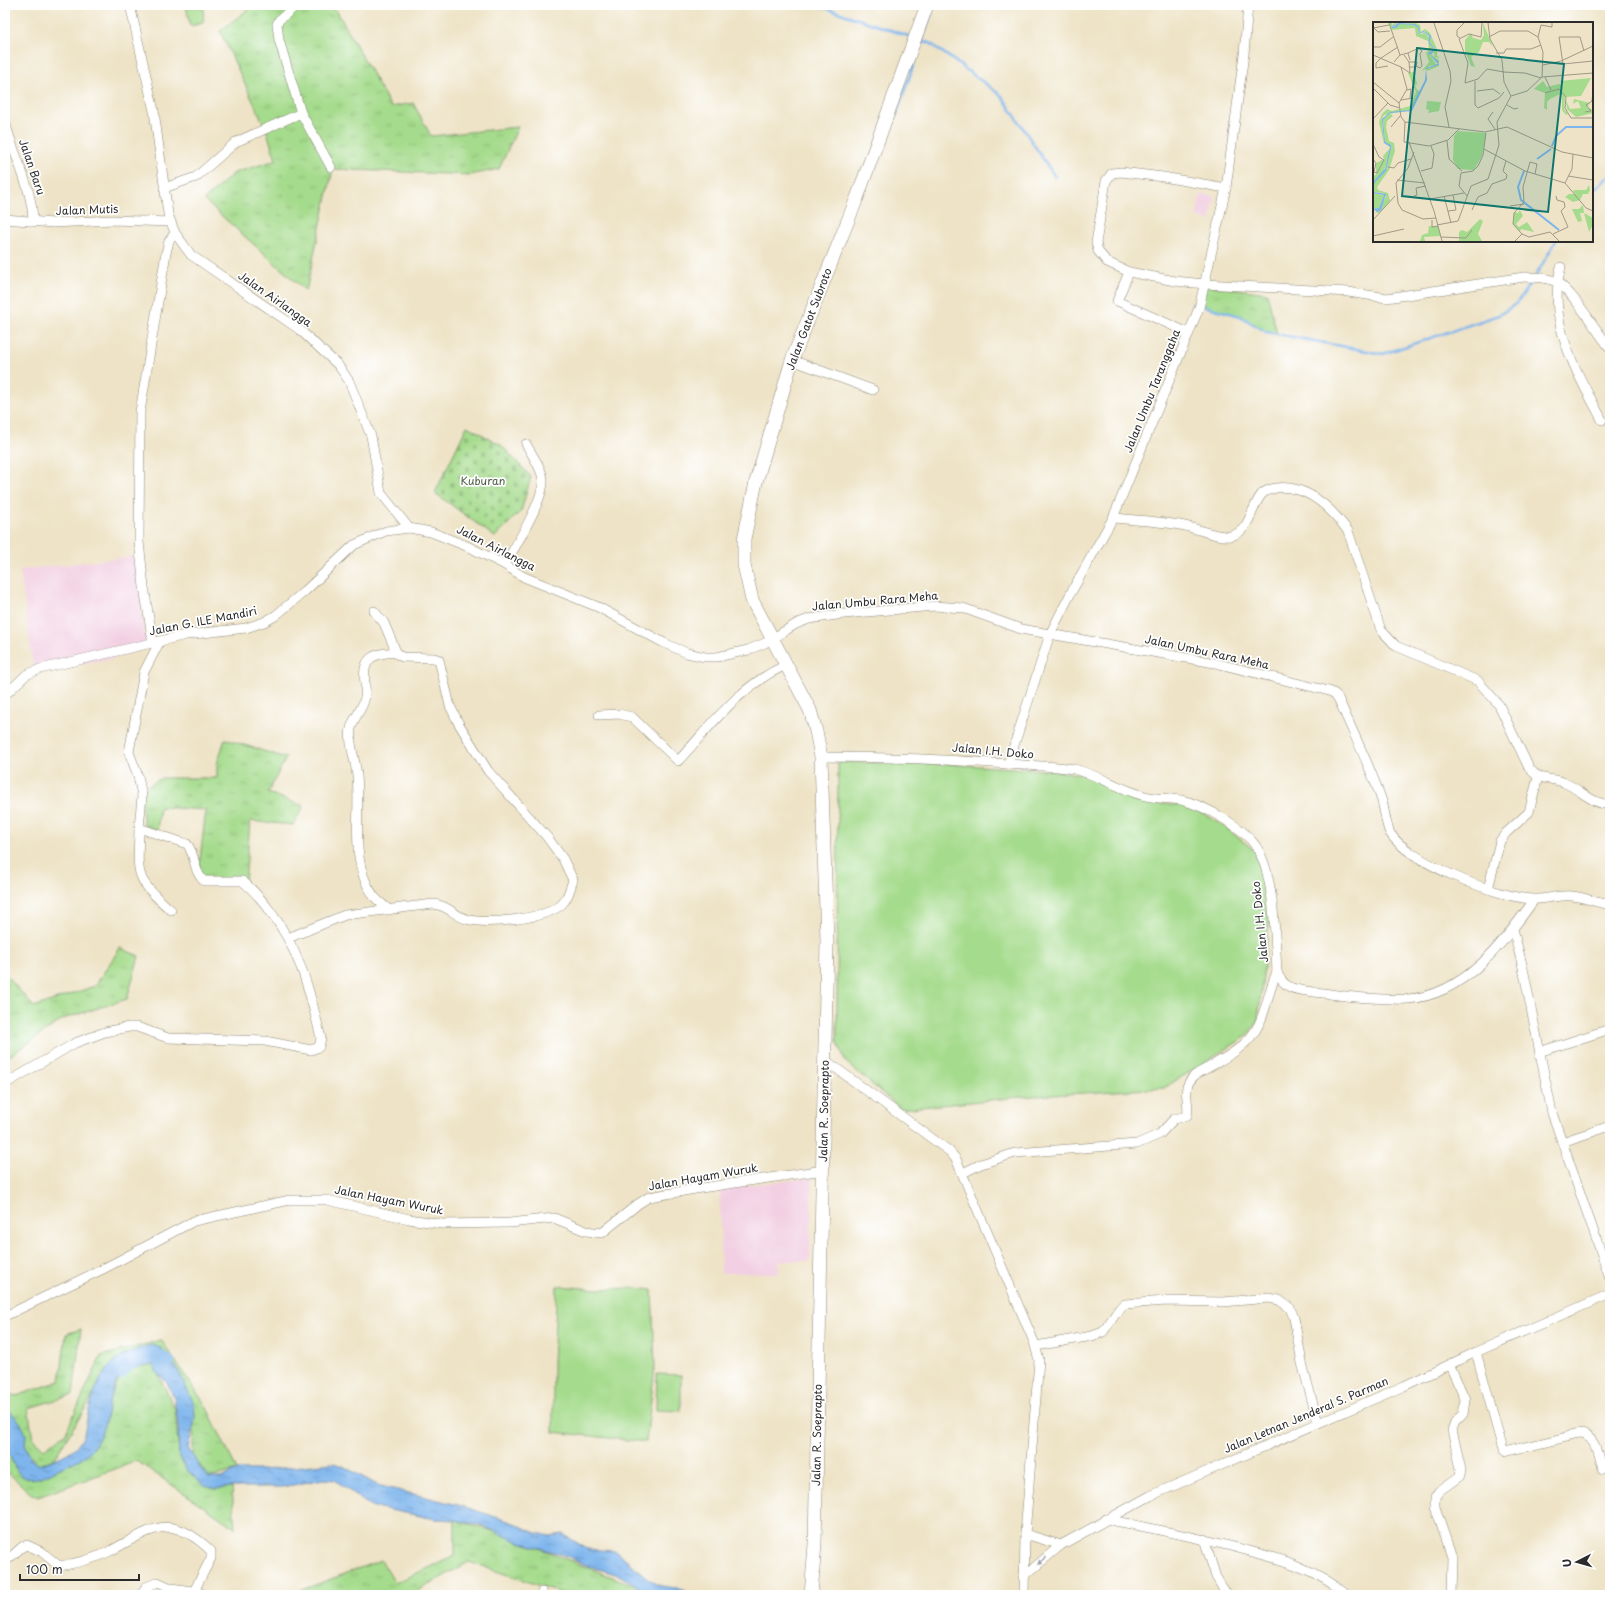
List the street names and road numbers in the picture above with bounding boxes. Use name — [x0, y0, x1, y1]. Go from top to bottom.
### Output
street label: Jalan Baru — [15, 136, 50, 197]
street label: Jalan Mutis — [55, 200, 119, 219]
street label: Jalan Gatot Subroto — [781, 265, 836, 372]
street label: Jalan Airlangga — [235, 267, 316, 330]
street label: Jalan Umbu Taranggaha — [1119, 326, 1184, 455]
street label: Jalan Airlangga — [454, 520, 539, 575]
street label: Jalan Umbu Rara Meha — [811, 587, 939, 614]
street label: Jalan G. ILE Mandiri — [148, 602, 258, 639]
street label: Jalan Umbu Rara Meha — [1143, 630, 1271, 673]
street label: Jalan I.H. Doko — [951, 738, 1035, 763]
street label: Jalan I.H. Doko — [1247, 880, 1272, 964]
street label: Jalan R. Soeprapto — [814, 1060, 833, 1162]
street label: Jalan Hayam Wuruk — [647, 1158, 759, 1194]
street label: Jalan Hayam Wuruk — [333, 1181, 445, 1218]
street label: Jalan Letnan Jenderal S. Parman — [1221, 1372, 1391, 1457]
street label: Jalan R. Soeprapto — [807, 1384, 826, 1486]

